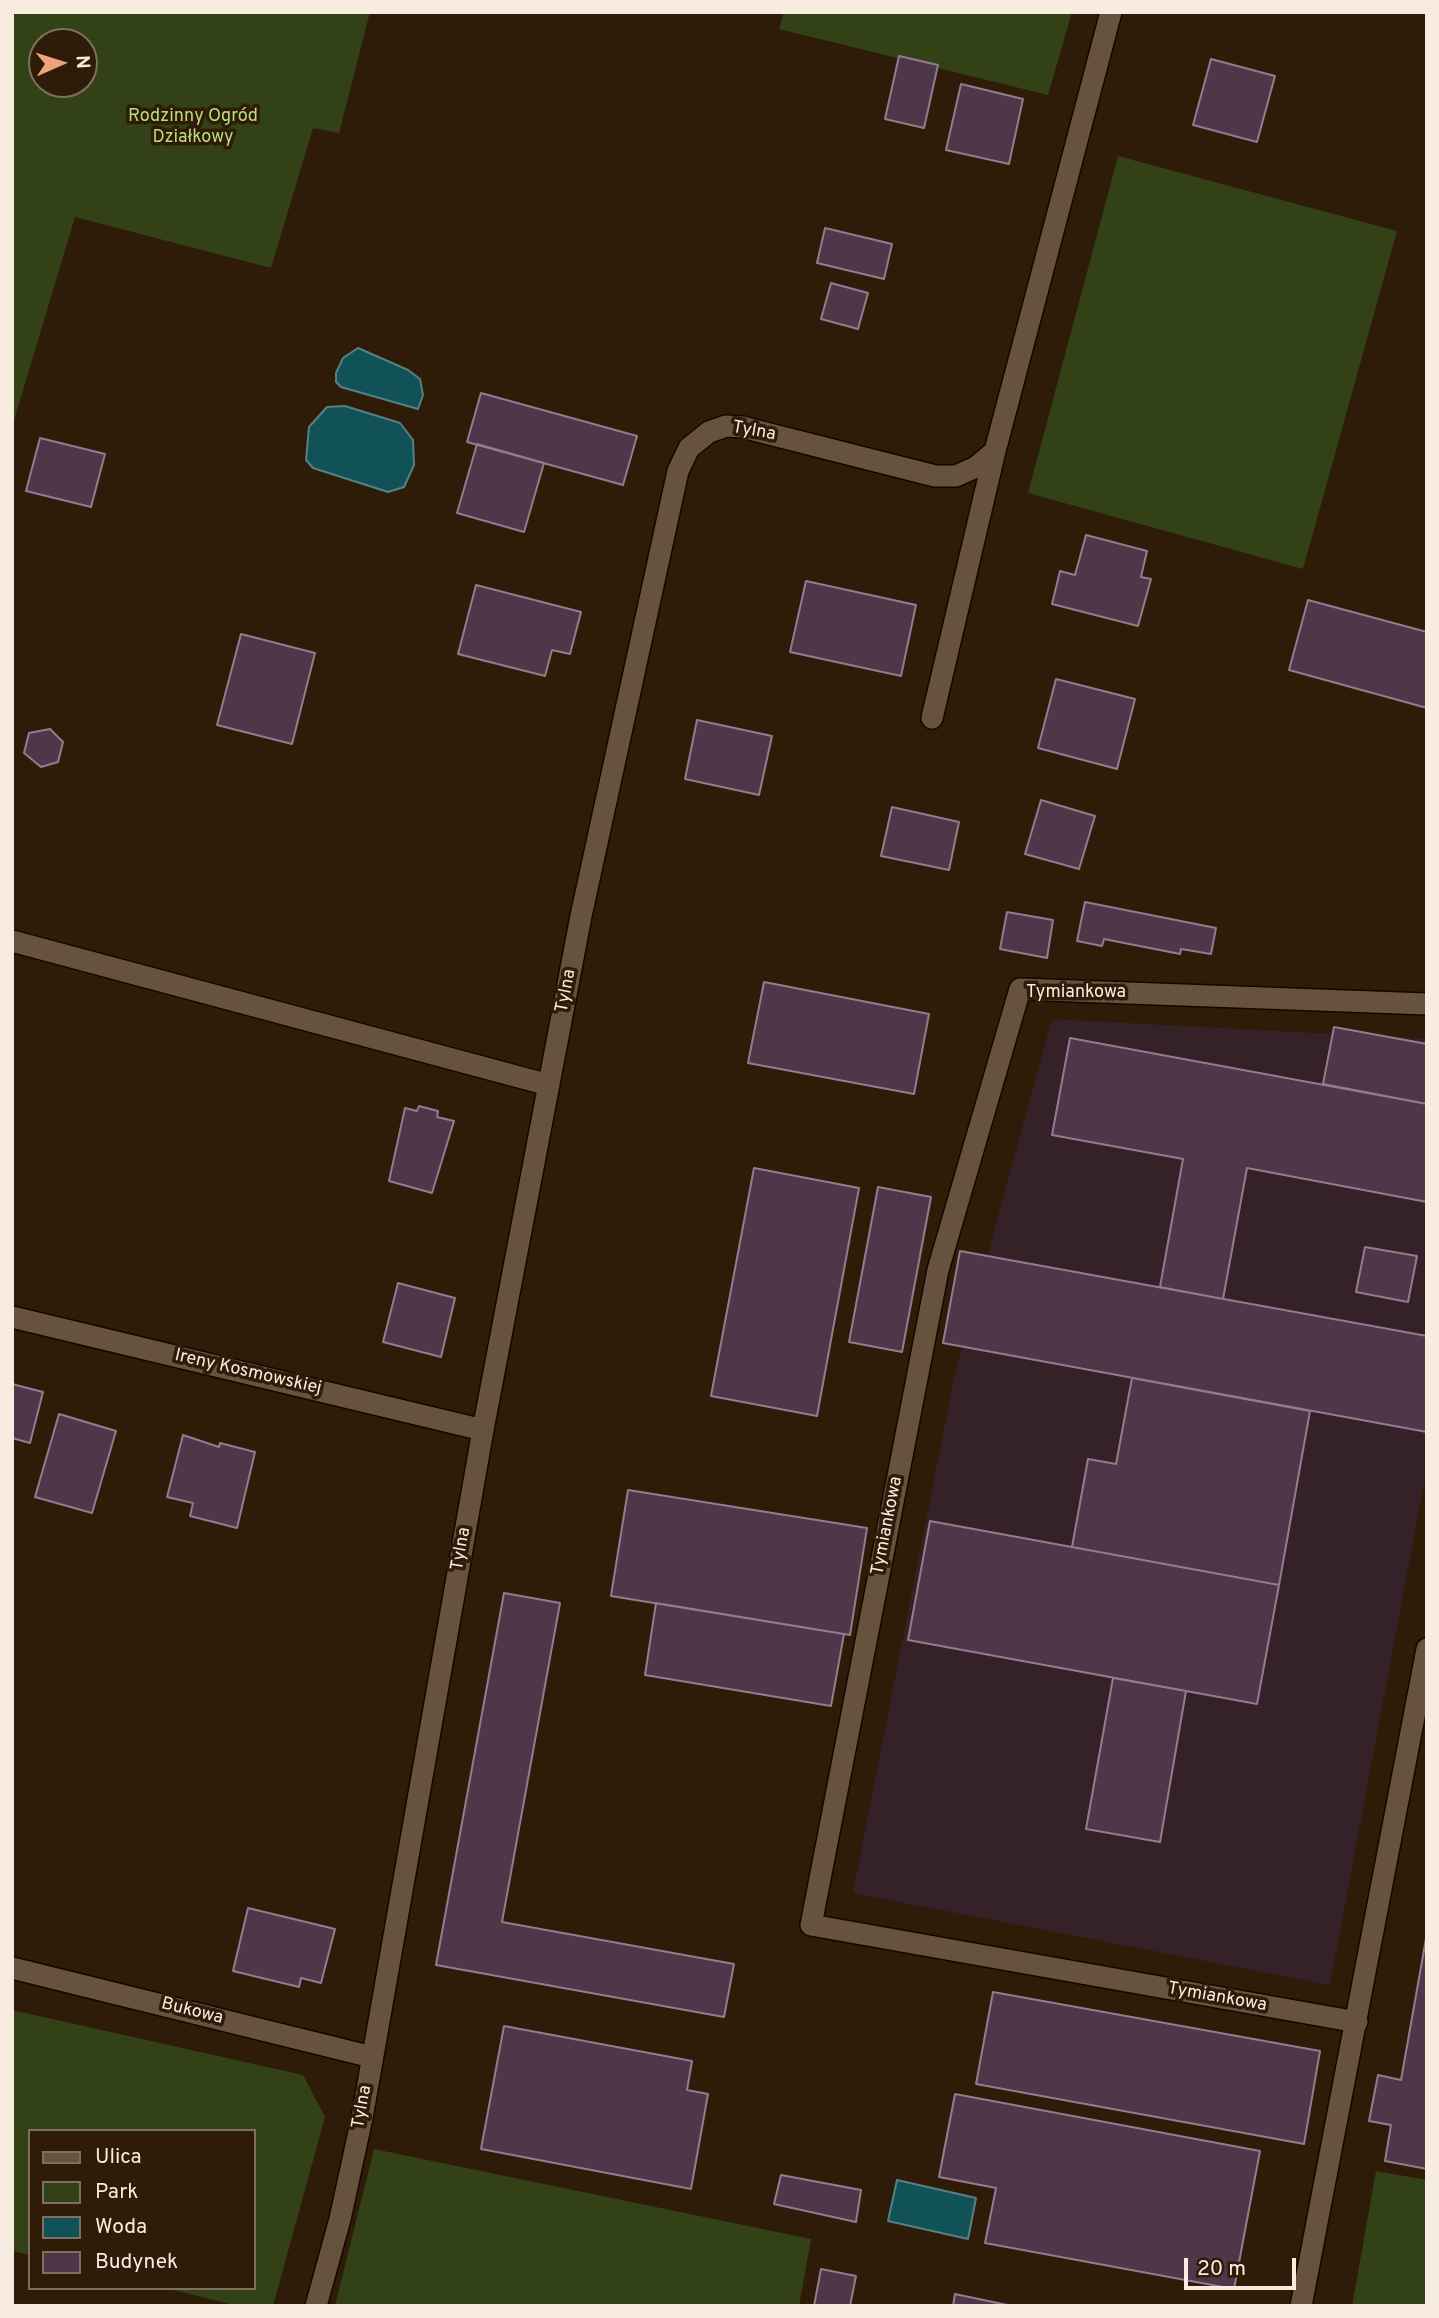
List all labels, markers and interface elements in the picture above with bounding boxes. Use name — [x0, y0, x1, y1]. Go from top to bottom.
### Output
north arrow — [28, 28, 98, 98]
text: N — [70, 55, 94, 69]
park label: Rodzinny Ogród Działkowy — [128, 106, 258, 148]
street label: Tylna — [731, 418, 777, 446]
street label: Tylna — [552, 967, 582, 1015]
street label: Tymiankowa — [1026, 982, 1126, 1004]
street label: Ireny Kosmowskiej — [172, 1346, 324, 1400]
street label: Tymiankowa — [868, 1475, 908, 1577]
street label: Tylna — [448, 1526, 476, 1572]
street label: Tymiankowa — [1166, 1979, 1268, 2017]
street label: Bukowa — [159, 1994, 225, 2030]
street label: Tylna — [349, 2084, 377, 2130]
legend — [28, 2129, 256, 2290]
text: Ulica — [95, 2144, 142, 2171]
text: Park — [95, 2179, 138, 2206]
text: Woda — [95, 2214, 147, 2241]
scale bar — [1187, 2244, 1299, 2288]
text: Budynek — [95, 2249, 178, 2276]
text: 20 m — [1197, 2256, 1246, 2283]

